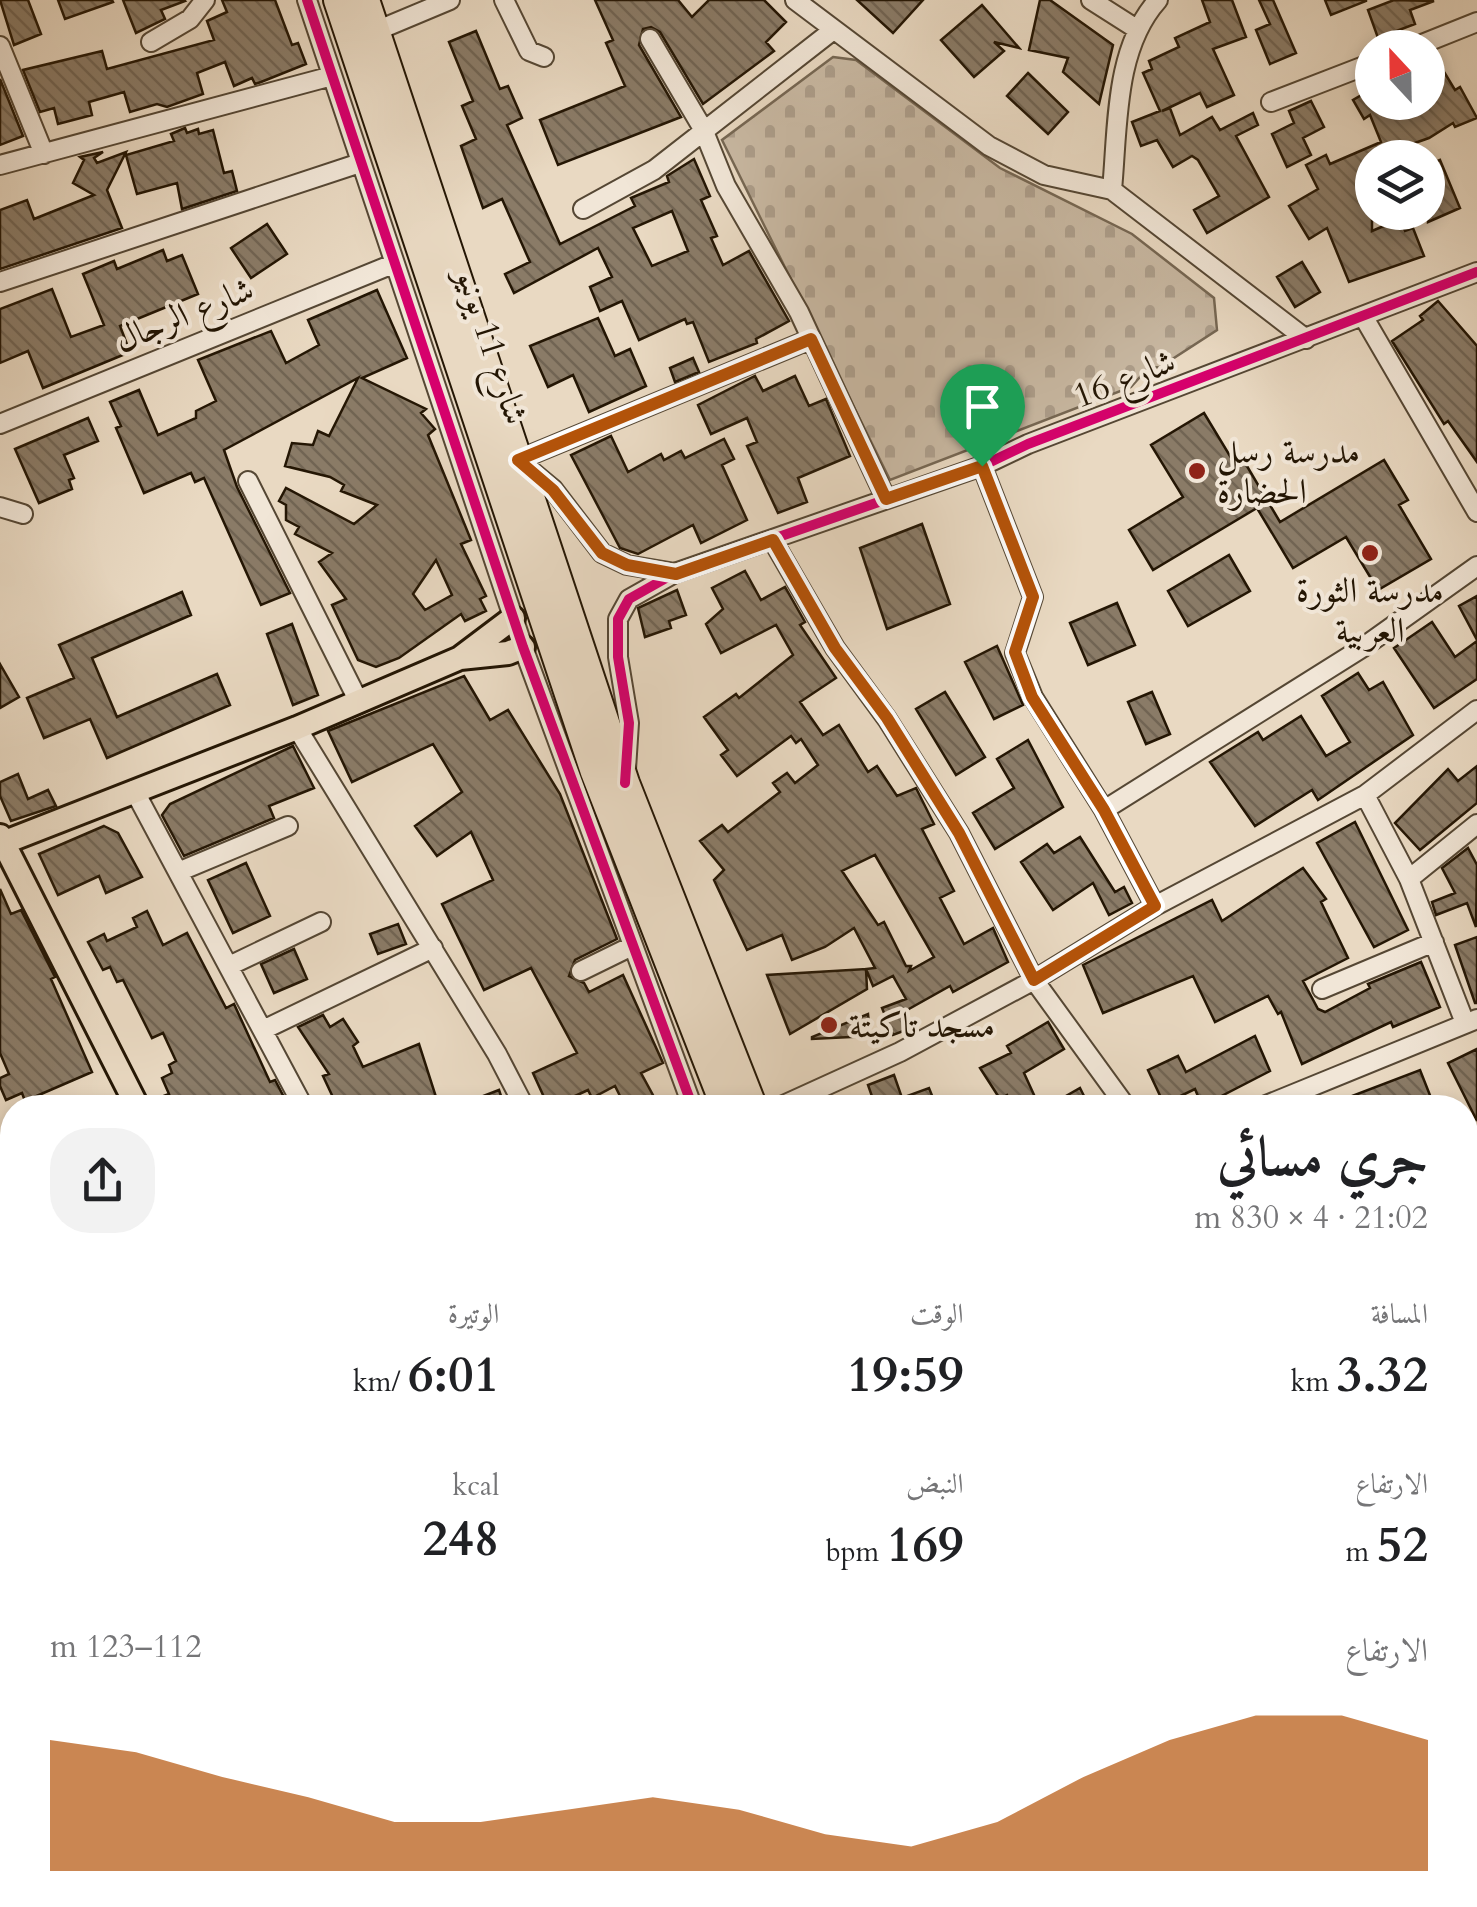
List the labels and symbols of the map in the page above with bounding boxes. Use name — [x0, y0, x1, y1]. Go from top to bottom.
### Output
north arrow — [1355, 30, 1445, 120]
street label: شارع 11 يونيو — [440, 259, 540, 432]
street label: شارع الرجال — [108, 265, 262, 368]
street label: شارع 16 — [1066, 338, 1184, 424]
pin — [940, 364, 1025, 467]
place label: مدرسة رسل الحضارة — [1217, 428, 1360, 516]
marker: مدرسة رسل الحضارة — [1186, 460, 1208, 482]
marker: مدرسة الثورة العربية — [1359, 542, 1381, 564]
place label: مدرسة الثورة العربية — [1296, 567, 1444, 655]
place label: مسجد تاكيتة — [849, 1002, 995, 1050]
marker: مسجد تاكيتة — [818, 1014, 840, 1036]

